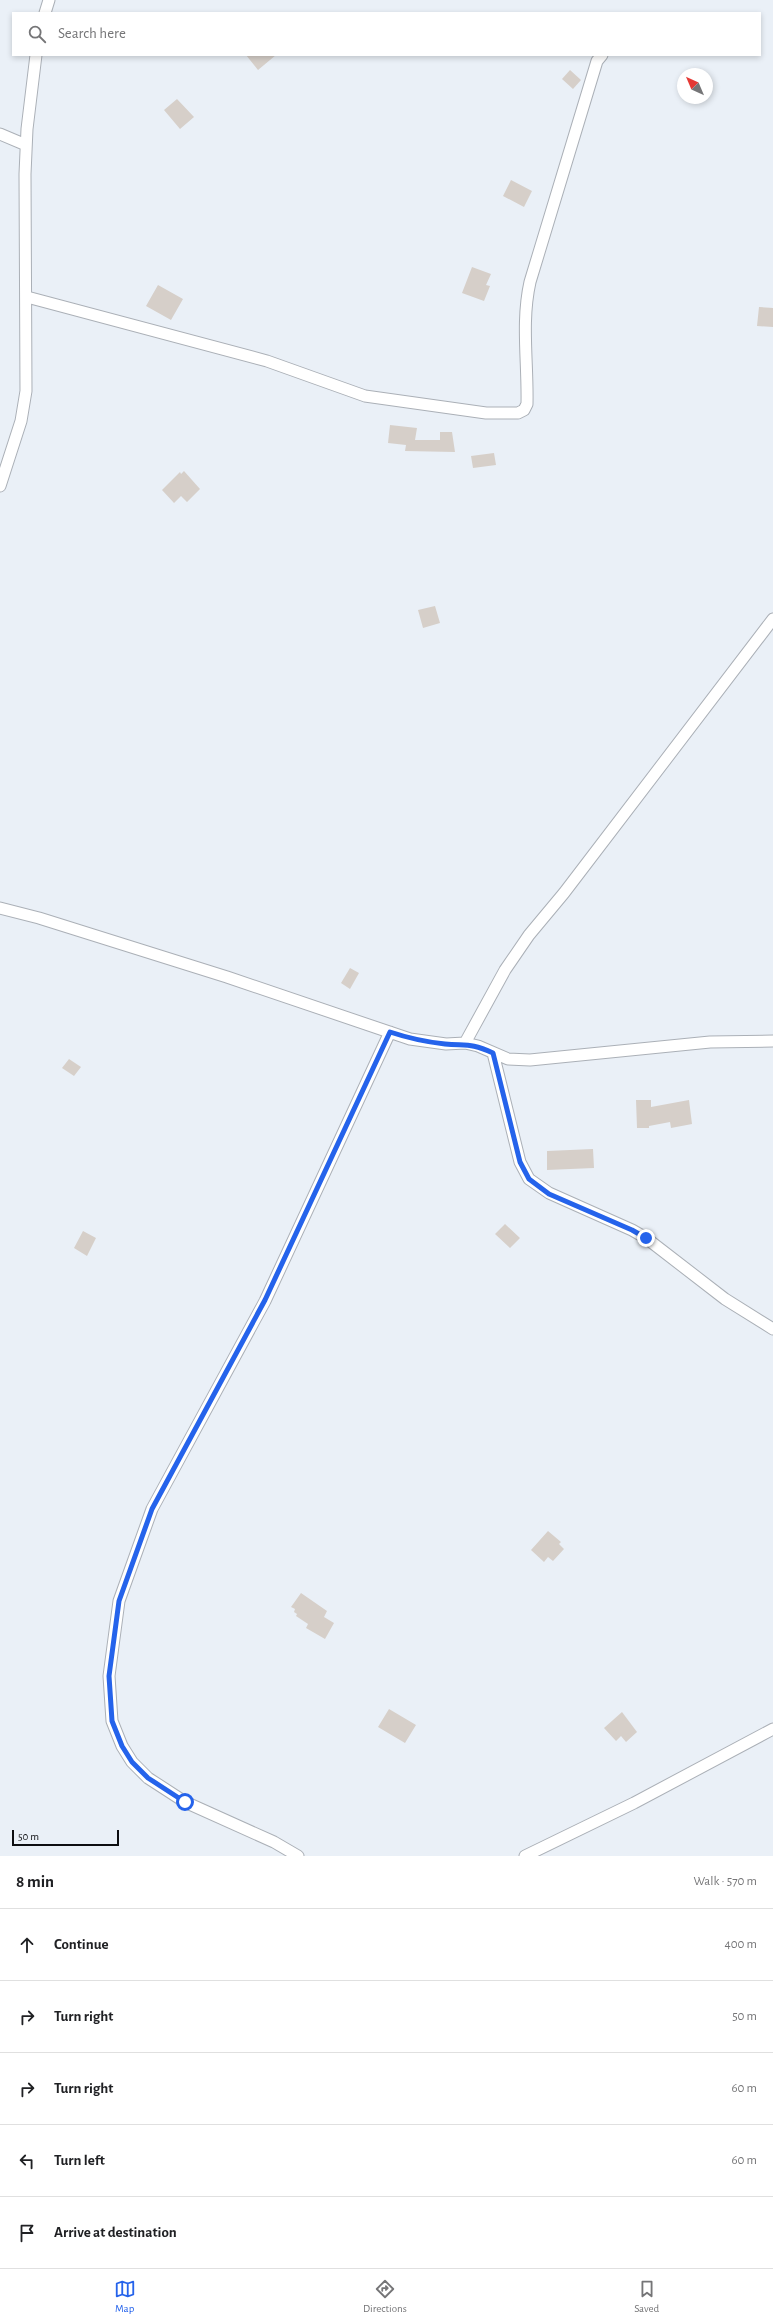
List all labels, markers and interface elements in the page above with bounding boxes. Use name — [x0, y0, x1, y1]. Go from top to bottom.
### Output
search box — [12, 12, 761, 56]
icon: search — [26, 23, 48, 45]
text: Search here — [58, 26, 126, 41]
north arrow — [677, 68, 713, 104]
route end — [637, 1229, 655, 1247]
route start — [176, 1793, 194, 1811]
scale bar — [12, 1828, 119, 1847]
text: 50 m — [18, 1831, 39, 1842]
text: 8 min — [16, 1873, 54, 1890]
text: Walk · 570 m — [693, 1875, 757, 1888]
icon: ahead — [16, 1934, 38, 1956]
text: Continue — [54, 1937, 109, 1952]
text: 400 m — [724, 1938, 757, 1951]
icon: right — [16, 2006, 38, 2028]
text: Turn right — [54, 2009, 113, 2024]
text: 50 m — [732, 2010, 757, 2023]
icon: right — [16, 2078, 38, 2100]
text: Turn right — [54, 2081, 113, 2096]
text: 60 m — [731, 2082, 757, 2095]
icon: left — [16, 2150, 38, 2172]
text: Turn left — [54, 2153, 105, 2168]
text: 60 m — [731, 2154, 757, 2167]
icon: arrive — [16, 2222, 38, 2244]
text: Arrive at destination — [54, 2225, 177, 2240]
tab: Map — [114, 2278, 136, 2315]
tab: Directions — [363, 2278, 407, 2315]
tab: Saved — [634, 2278, 659, 2315]

